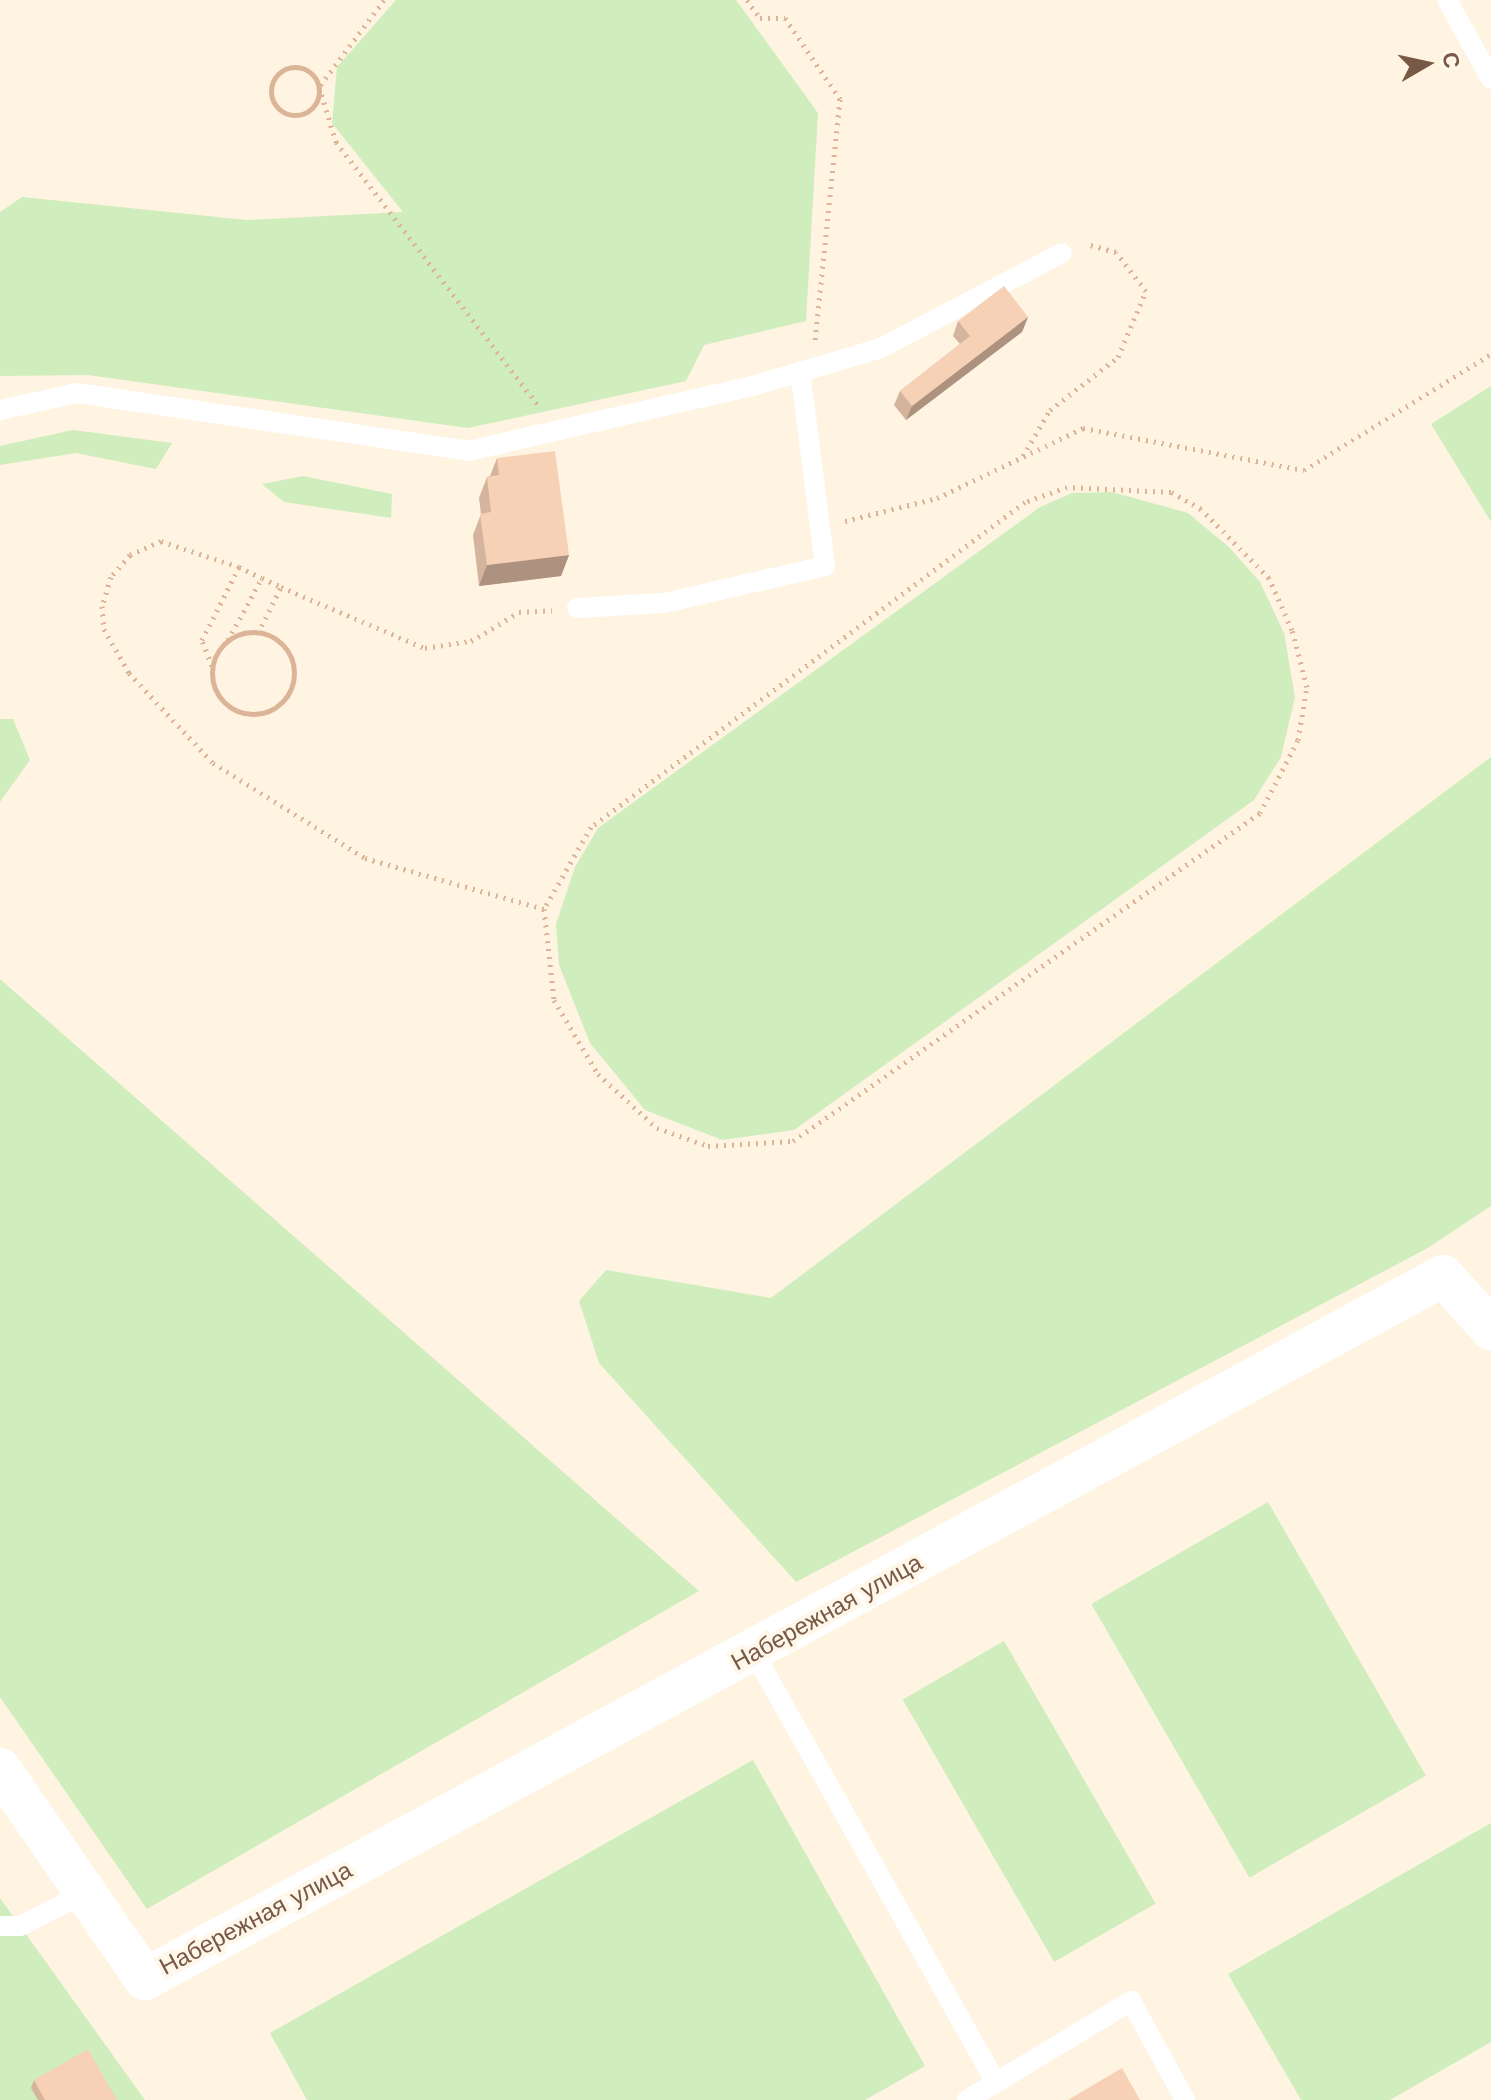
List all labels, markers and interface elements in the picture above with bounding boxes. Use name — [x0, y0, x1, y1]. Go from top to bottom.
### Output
north arrow — [1387, 24, 1467, 104]
text: С — [1438, 50, 1465, 70]
street label: Набережная улица — [727, 1549, 927, 1677]
street label: Набережная улица — [155, 1856, 357, 1982]

